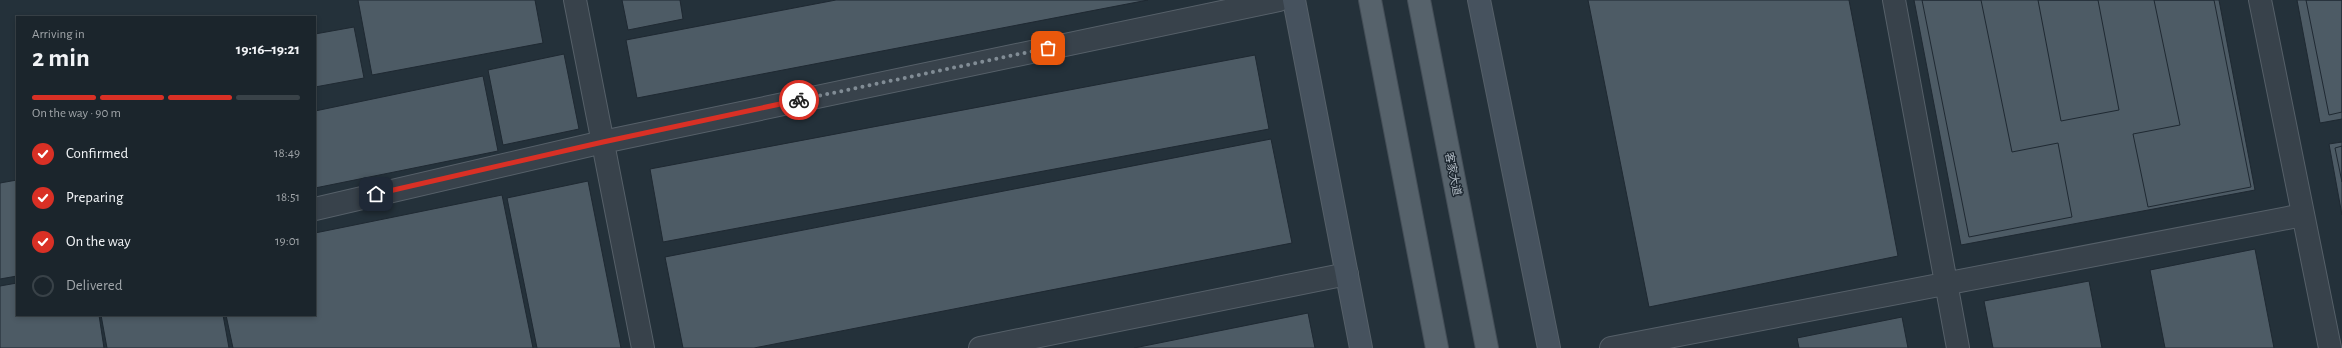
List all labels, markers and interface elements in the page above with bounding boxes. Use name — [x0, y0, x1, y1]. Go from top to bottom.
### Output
text: Arriving in — [32, 28, 85, 41]
pin — [1031, 31, 1065, 65]
icon: bag — [1037, 37, 1059, 59]
text: 19:16–19:21 — [236, 42, 300, 57]
text: 2 min — [32, 45, 90, 71]
courier — [779, 80, 819, 120]
icon: bike — [788, 89, 810, 111]
text: On the way · 90 m — [32, 107, 121, 120]
icon: check — [32, 143, 54, 165]
text: Confirmed — [66, 146, 128, 161]
text: 18:49 — [274, 147, 300, 160]
street label: 客家大道 — [1443, 151, 1464, 197]
pin — [359, 177, 393, 211]
icon: home — [365, 183, 387, 205]
icon: check — [32, 187, 54, 209]
text: Preparing — [66, 190, 123, 205]
text: 18:51 — [276, 191, 300, 204]
icon: check — [32, 231, 54, 253]
text: On the way — [66, 234, 131, 249]
text: 19:01 — [275, 235, 300, 248]
text: Delivered — [66, 278, 123, 293]

